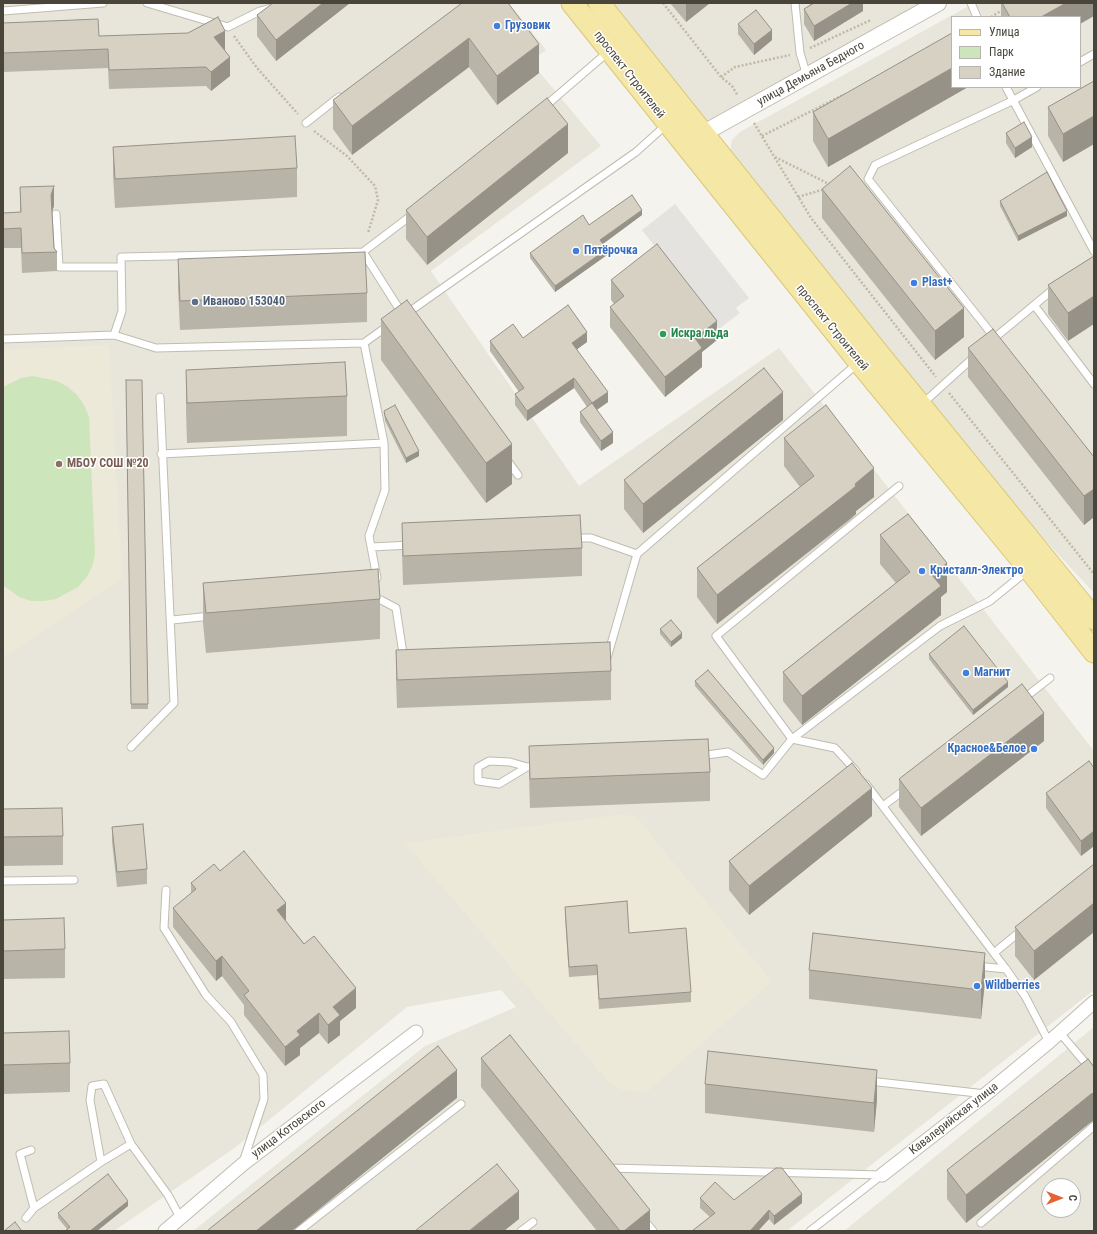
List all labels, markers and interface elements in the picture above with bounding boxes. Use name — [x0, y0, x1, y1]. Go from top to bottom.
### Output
legend — [951, 16, 1081, 88]
place label: Грузовик — [505, 19, 551, 33]
marker: Грузовик — [492, 21, 502, 31]
text: Улица — [989, 25, 1019, 39]
street label: проспект Строителей — [590, 28, 668, 122]
street label: улица Демьяна Бедного — [755, 39, 867, 109]
text: Парк — [989, 45, 1014, 59]
text: Здание — [989, 65, 1025, 79]
place label: Пятёрочка — [584, 244, 638, 258]
marker: Пятёрочка — [571, 246, 581, 256]
place label: Plast+ — [922, 276, 952, 290]
marker: Plast+ — [909, 278, 919, 288]
street label: проспект Строителей — [793, 282, 871, 374]
place label: Иваново 153040 — [203, 295, 285, 309]
marker: Иваново 153040 — [190, 297, 200, 307]
place label: Искра льда — [671, 327, 729, 341]
marker: Искра льда — [658, 329, 668, 339]
place label: МБОУ СОШ №20 — [67, 457, 149, 471]
marker: МБОУ СОШ №20 — [54, 459, 64, 469]
place label: Кристалл-Электро — [930, 564, 1023, 578]
marker: Кристалл-Электро — [917, 566, 927, 576]
place label: Магнит — [974, 666, 1011, 680]
marker: Магнит — [961, 668, 971, 678]
place label: Красное&Белое — [947, 742, 1026, 756]
marker: Красное&Белое — [1029, 744, 1039, 754]
place label: Wildberries — [985, 979, 1040, 993]
marker: Wildberries — [972, 981, 982, 991]
street label: Кавалерийская улица — [907, 1080, 1001, 1158]
street label: улица Котовского — [249, 1097, 329, 1161]
north arrow — [1041, 1178, 1081, 1218]
text: С — [1066, 1195, 1079, 1201]

